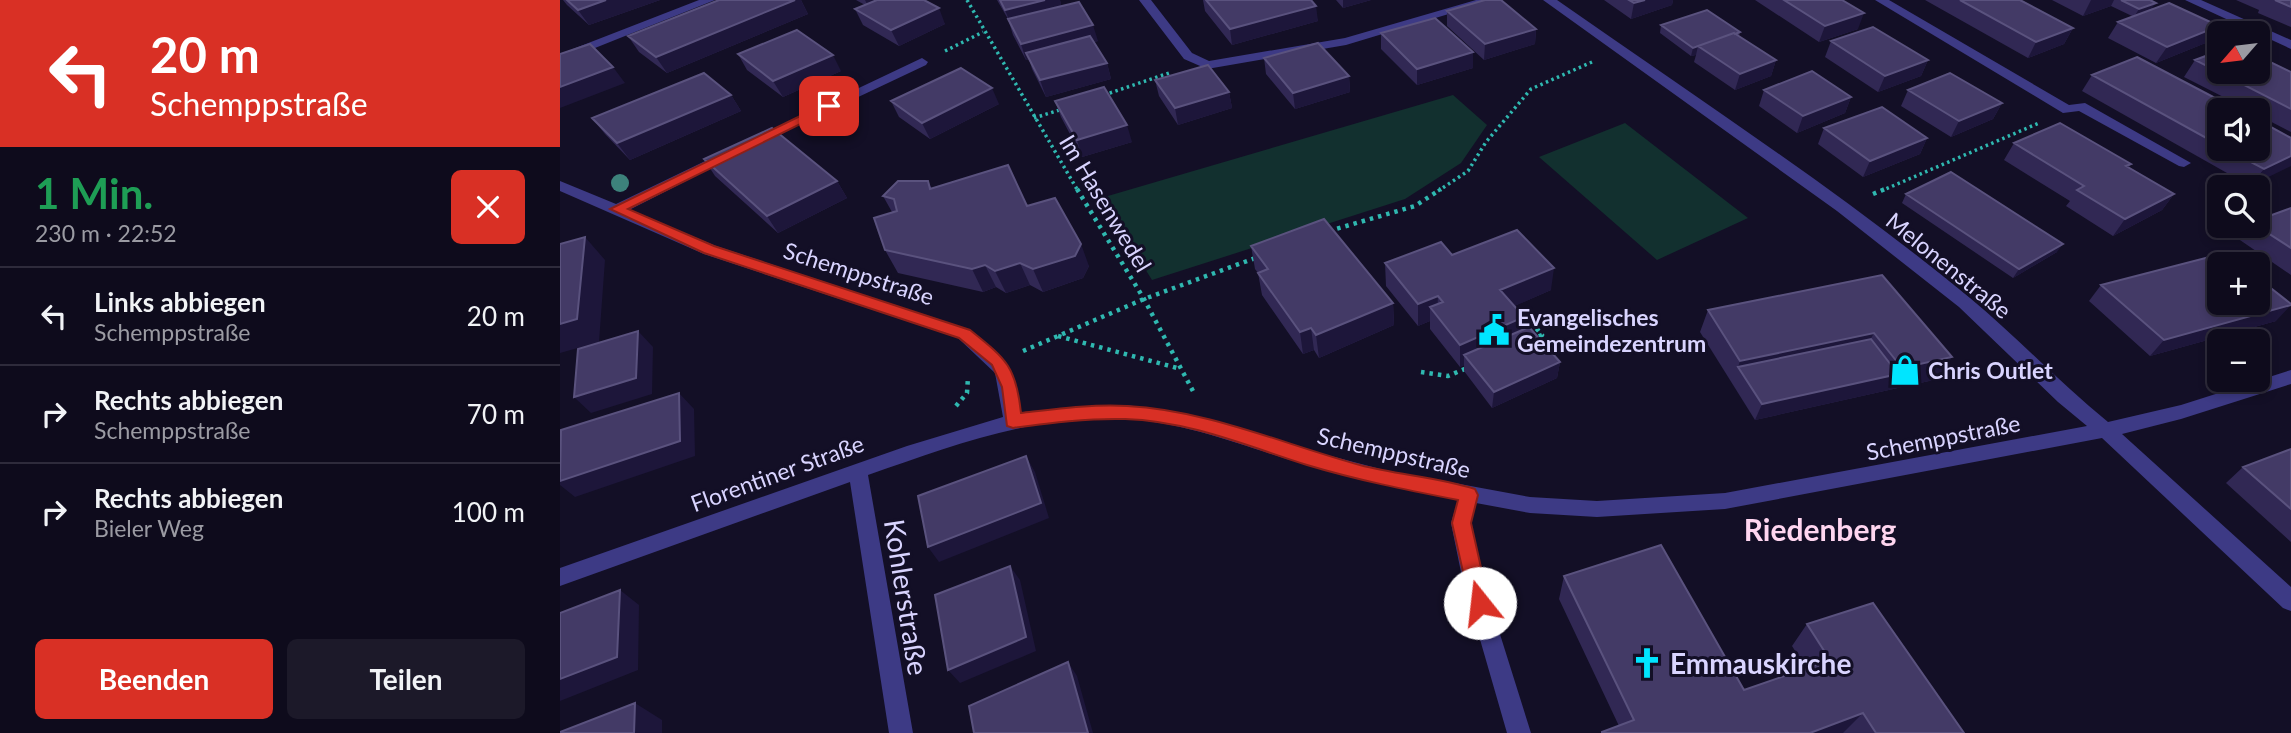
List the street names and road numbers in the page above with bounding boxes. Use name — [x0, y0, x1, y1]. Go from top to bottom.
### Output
street label: Im Hasenwedel — [1054, 129, 1158, 277]
street label: Melonenstraße — [1881, 206, 2017, 324]
street label: Schemppstraße — [780, 236, 938, 310]
street label: Schemppstraße — [1864, 408, 2022, 466]
street label: Schemppstraße — [1315, 421, 1473, 483]
street label: Florentiner Straße — [687, 429, 867, 517]
street label: Kohlerstraße — [878, 517, 936, 677]

